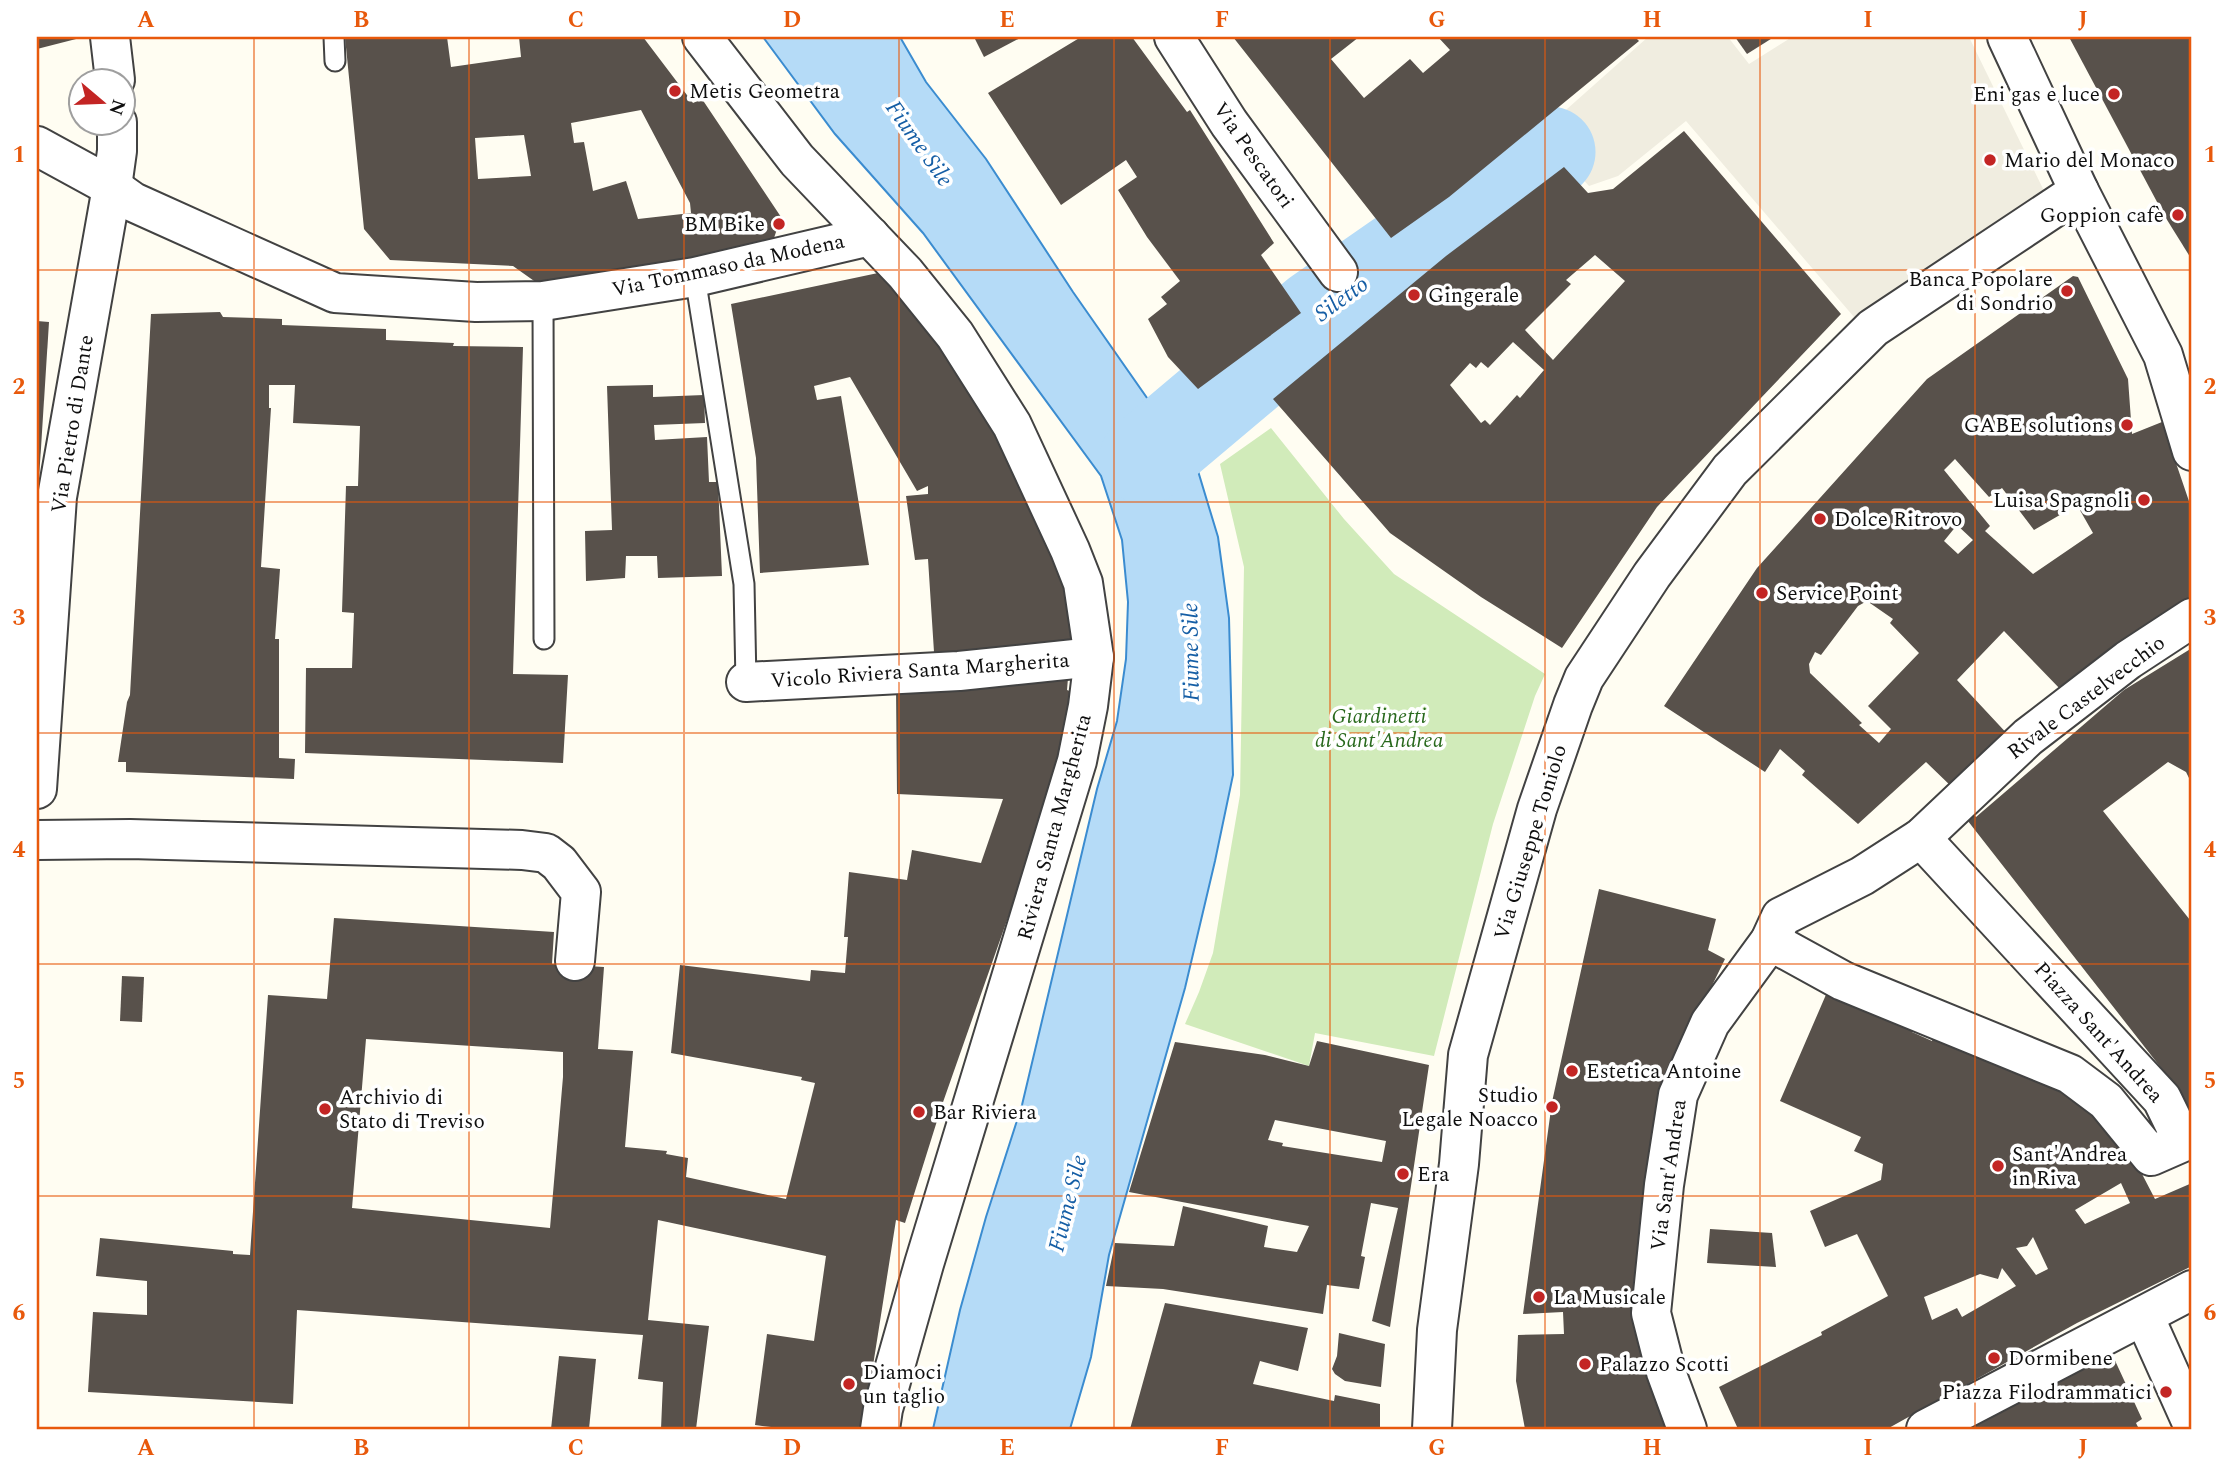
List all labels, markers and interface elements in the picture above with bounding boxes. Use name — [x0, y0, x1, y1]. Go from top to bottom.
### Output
text: A — [137, 3, 155, 38]
text: B — [353, 3, 369, 38]
text: C — [568, 3, 584, 38]
text: D — [783, 3, 801, 38]
text: E — [999, 3, 1015, 38]
text: F — [1215, 3, 1229, 38]
text: G — [1428, 3, 1446, 38]
text: H — [1642, 3, 1662, 38]
text: I — [1863, 3, 1873, 38]
text: J — [2078, 3, 2088, 38]
north arrow — [66, 66, 136, 136]
place label: Metis Geometra — [689, 76, 841, 108]
place label: Eni gas e luce — [1973, 79, 2100, 111]
marker: Metis Geometra — [667, 83, 683, 99]
marker: Eni gas e luce — [2106, 86, 2122, 102]
water label: Fiume Sile — [876, 93, 962, 195]
text: N — [100, 95, 133, 119]
street label: Via Pescatori — [1205, 96, 1302, 215]
text: 1 — [13, 138, 25, 173]
text: 1 — [2204, 138, 2216, 173]
place label: Mario del Monaco — [2004, 145, 2175, 177]
marker: Mario del Monaco — [1982, 152, 1998, 168]
place label: Goppion cafè — [2040, 200, 2164, 232]
marker: Goppion cafè — [2170, 207, 2186, 223]
place label: BM Bike — [684, 209, 765, 241]
marker: BM Bike — [771, 216, 787, 232]
street label: Via Tommaso da Modena — [609, 226, 848, 306]
place label: Banca Popolare di Sondrio — [1908, 264, 2053, 320]
water label: Siletto — [1307, 267, 1377, 331]
place label: Gingerale — [1428, 280, 1519, 312]
marker: Banca Popolare di Sondrio — [2059, 283, 2075, 299]
marker: Gingerale — [1406, 287, 1422, 303]
street label: Via Pietro di Dante — [43, 333, 103, 516]
text: 2 — [13, 370, 26, 405]
text: 2 — [2204, 370, 2217, 405]
place label: GABE solutions — [1964, 410, 2113, 442]
marker: GABE solutions — [2119, 417, 2135, 433]
place label: Luisa Spagnoli — [1993, 485, 2130, 517]
marker: Luisa Spagnoli — [2136, 492, 2152, 508]
place label: Dolce Ritrovo — [1834, 504, 1962, 536]
marker: Dolce Ritrovo — [1812, 511, 1828, 527]
place label: Service Point — [1776, 578, 1899, 610]
marker: Service Point — [1754, 585, 1770, 601]
text: 3 — [13, 601, 26, 636]
text: 3 — [2204, 601, 2217, 636]
water label: Fiume Sile — [1173, 602, 1210, 702]
street label: Rivale Castelvecchio — [2001, 628, 2172, 768]
street label: Vicolo Riviera Santa Margherita — [769, 645, 1071, 697]
park label: Giardinetti di Sant'Andrea — [1315, 701, 1444, 757]
street label: Riviera Santa Margherita — [1009, 710, 1101, 944]
street label: Via Giuseppe Toniolo — [1486, 741, 1576, 944]
text: 4 — [13, 833, 26, 868]
text: 4 — [2204, 833, 2217, 868]
street label: Piazza Sant'Andrea — [2026, 955, 2171, 1111]
place label: Estetica Antoine — [1586, 1056, 1741, 1088]
marker: Estetica Antoine — [1564, 1063, 1580, 1079]
text: 5 — [13, 1064, 25, 1099]
text: 5 — [2204, 1064, 2216, 1099]
place label: Studio Legale Noacco — [1402, 1080, 1538, 1136]
place label: Archivio di Stato di Treviso — [339, 1082, 485, 1138]
street label: Via Sant'Andrea — [1643, 1096, 1696, 1253]
place label: Bar Riviera — [933, 1097, 1037, 1129]
marker: Studio Legale Noacco — [1544, 1099, 1560, 1115]
marker: Archivio di Stato di Treviso — [317, 1101, 333, 1117]
marker: Bar Riviera — [911, 1104, 927, 1120]
place label: Sant'Andrea in Riva — [2012, 1139, 2128, 1195]
water label: Fiume Sile — [1039, 1151, 1097, 1256]
marker: Sant'Andrea in Riva — [1990, 1158, 2006, 1174]
place label: Era — [1417, 1159, 1450, 1191]
marker: Era — [1395, 1166, 1411, 1182]
place label: La Musicale — [1553, 1282, 1666, 1314]
marker: La Musicale — [1531, 1289, 1547, 1305]
text: 6 — [13, 1296, 26, 1331]
text: 6 — [2204, 1296, 2217, 1331]
place label: Dormibene — [2008, 1343, 2113, 1375]
place label: Palazzo Scotti — [1599, 1349, 1729, 1381]
marker: Dormibene — [1986, 1350, 2002, 1366]
marker: Palazzo Scotti — [1577, 1356, 1593, 1372]
place label: Diamoci un taglio — [863, 1357, 945, 1413]
marker: Diamoci un taglio — [841, 1376, 857, 1392]
place label: Piazza Filodrammatici — [1942, 1377, 2152, 1409]
marker: Piazza Filodrammatici — [2158, 1384, 2174, 1400]
text: A — [137, 1431, 155, 1466]
text: B — [353, 1431, 369, 1466]
text: C — [568, 1431, 584, 1466]
text: D — [783, 1431, 801, 1466]
text: E — [999, 1431, 1015, 1466]
text: F — [1215, 1431, 1229, 1466]
text: G — [1428, 1431, 1446, 1466]
text: H — [1642, 1431, 1662, 1466]
text: I — [1863, 1431, 1873, 1466]
text: J — [2078, 1431, 2088, 1466]

